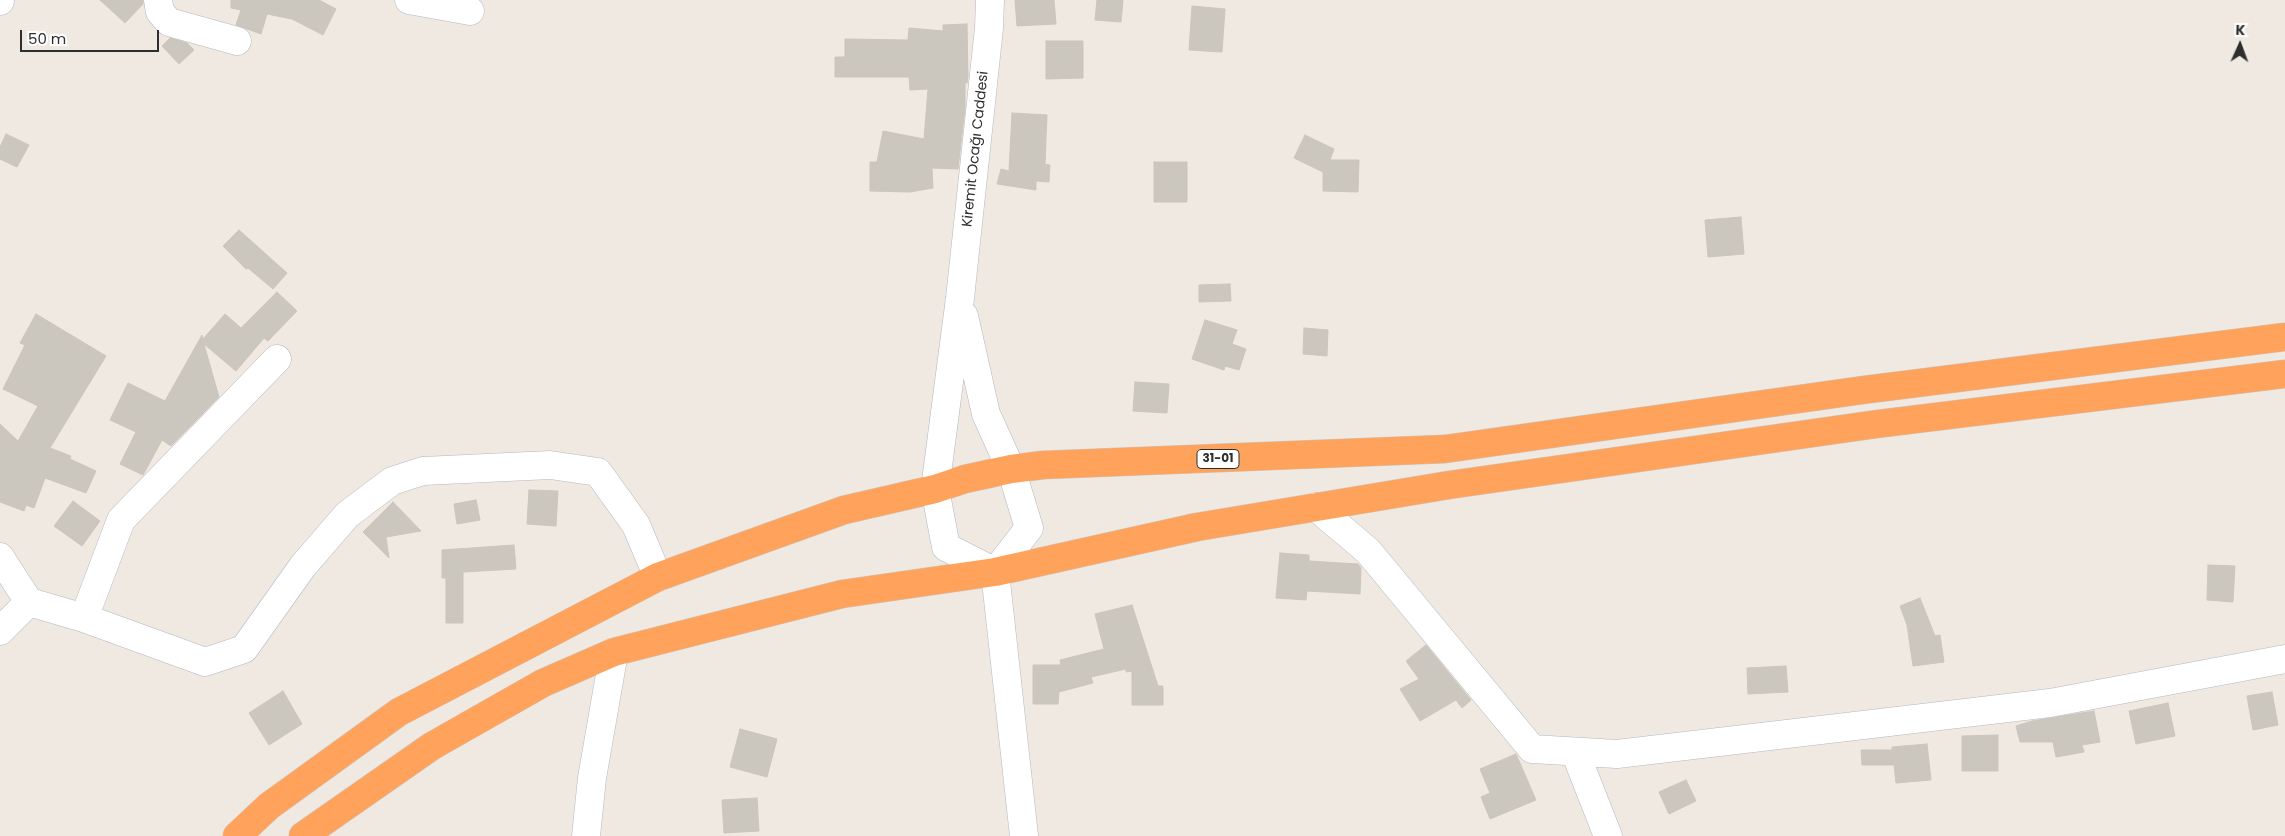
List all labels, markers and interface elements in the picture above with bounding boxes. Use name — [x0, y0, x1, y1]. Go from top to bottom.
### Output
scale bar — [22, 20, 161, 52]
north arrow — [2215, 20, 2265, 70]
text: K — [2235, 20, 2246, 40]
text: 50 m — [28, 28, 66, 49]
street label: Kiremit Ocağı Caddesi — [959, 70, 993, 228]
road number: 31-01 — [1197, 449, 1239, 468]

